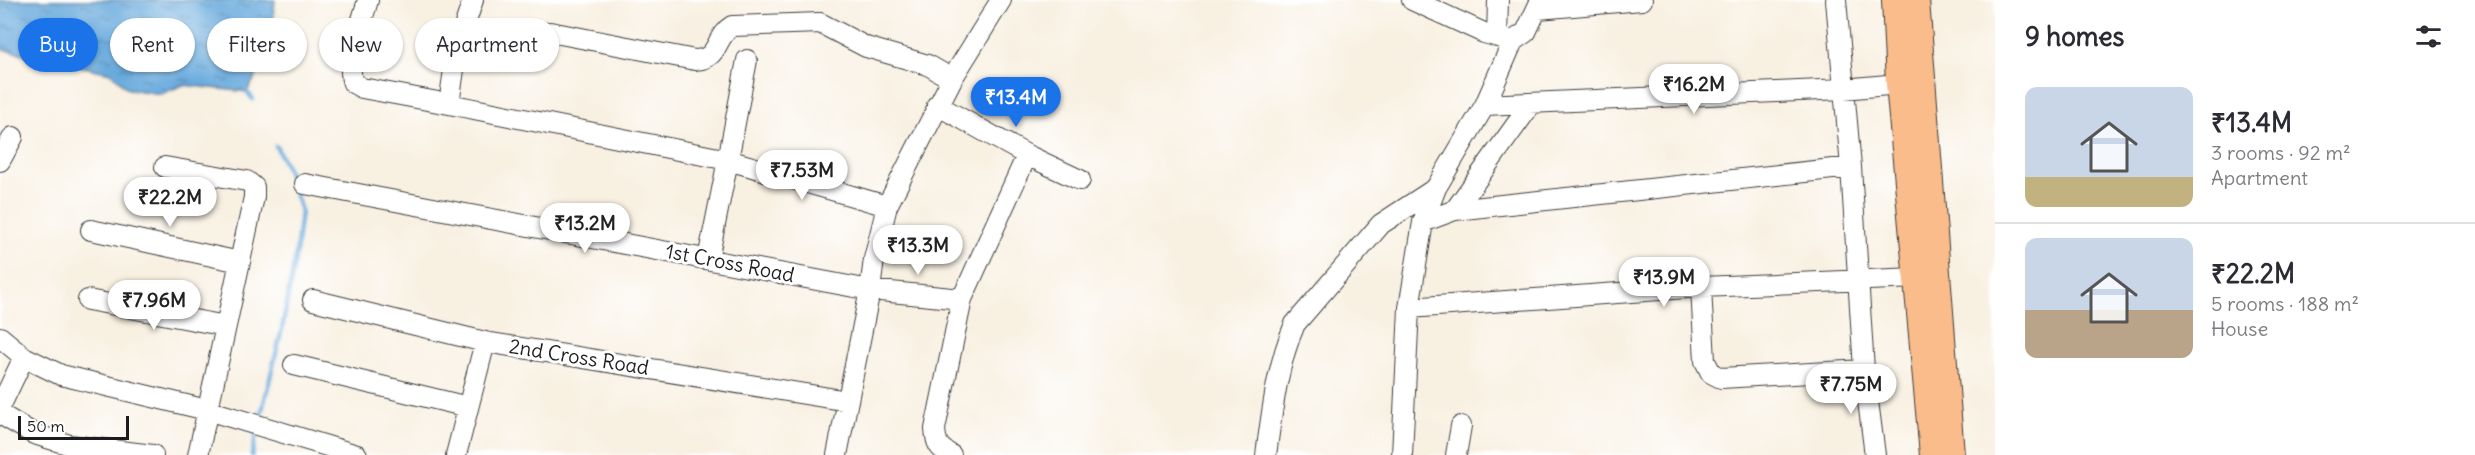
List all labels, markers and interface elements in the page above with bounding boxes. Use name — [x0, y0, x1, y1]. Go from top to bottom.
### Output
chip: Buy — [18, 18, 98, 72]
chip: Rent — [110, 18, 195, 72]
chip: Filters — [207, 18, 307, 72]
chip: New — [319, 18, 403, 72]
chip: Apartment — [415, 18, 559, 72]
text: 9 homes — [2025, 20, 2124, 53]
icon: filters — [2412, 20, 2445, 53]
pin: ₹16.2M — [1645, 64, 1743, 115]
text: ₹16.2M — [1663, 71, 1725, 96]
pin: ₹13.4M — [967, 77, 1065, 128]
text: ₹13.4M — [985, 84, 1047, 109]
text: ₹13.4M — [2211, 106, 2292, 139]
icon: home — [2073, 111, 2145, 183]
text: 3 rooms · 92 m² — [2211, 140, 2350, 165]
pin: ₹7.53M — [753, 150, 851, 201]
text: ₹7.53M — [770, 157, 834, 182]
text: Apartment — [2211, 165, 2308, 190]
pin: ₹22.2M — [121, 177, 219, 228]
text: ₹22.2M — [138, 184, 202, 209]
pin: ₹13.2M — [536, 203, 634, 254]
text: ₹13.2M — [554, 210, 616, 235]
pin: ₹13.3M — [869, 225, 967, 276]
text: ₹13.3M — [887, 232, 949, 257]
street label: 1st Cross Road — [664, 238, 797, 287]
pin: ₹13.9M — [1615, 257, 1713, 308]
text: ₹22.2M — [2211, 257, 2295, 290]
icon: home — [2073, 262, 2145, 334]
text: ₹13.9M — [1633, 264, 1695, 289]
pin: ₹7.96M — [105, 280, 203, 331]
text: ₹7.96M — [122, 287, 186, 312]
text: 5 rooms · 188 m² — [2211, 291, 2359, 316]
text: House — [2211, 316, 2268, 341]
street label: 2nd Cross Road — [507, 333, 651, 380]
pin: ₹7.75M — [1802, 364, 1900, 415]
text: ₹7.75M — [1820, 371, 1882, 396]
scale bar — [18, 413, 129, 440]
text: 50 m — [27, 416, 65, 436]

